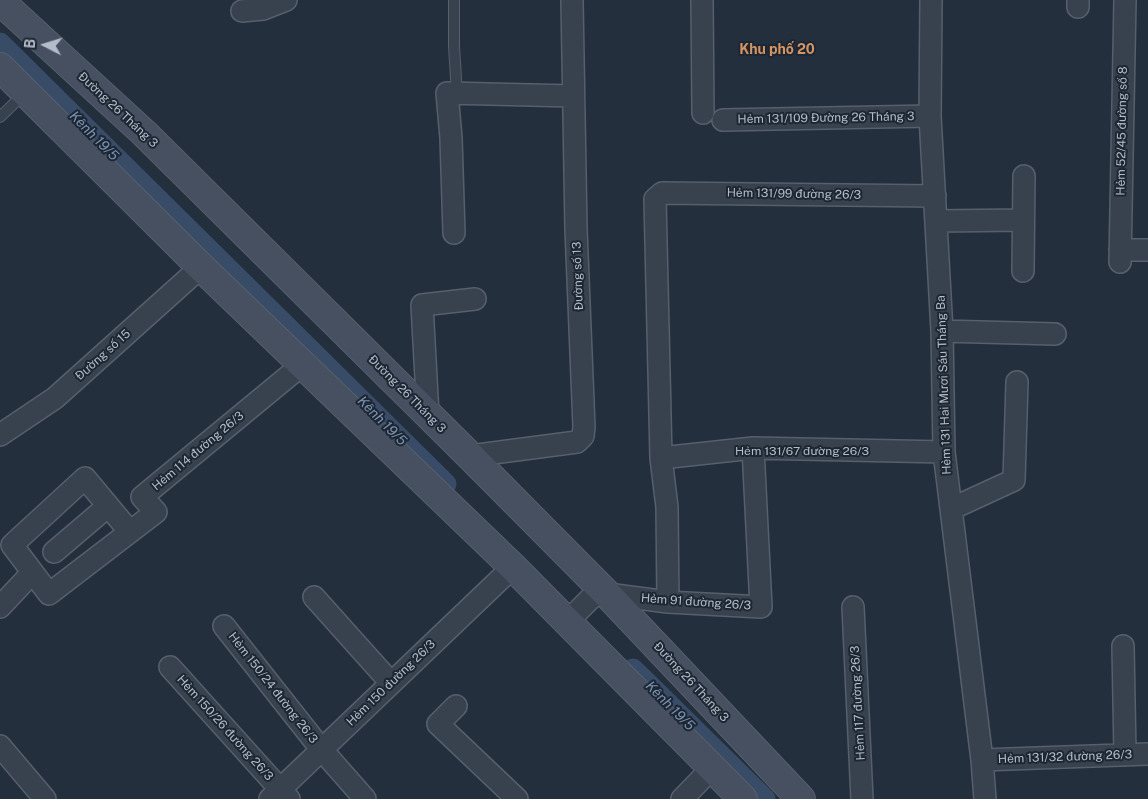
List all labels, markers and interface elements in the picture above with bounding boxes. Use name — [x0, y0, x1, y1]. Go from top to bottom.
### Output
north arrow — [20, 20, 70, 70]
text: B — [22, 38, 38, 49]
district label: Khu phố 20 — [739, 42, 815, 58]
street label: Hẻm 52/45 đường số 8 — [1114, 66, 1130, 196]
street label: Đường 26 Tháng 3 — [75, 69, 161, 151]
water label: Kênh 19/5 — [66, 108, 122, 164]
street label: Hẻm 131/109 Đường 26 Tháng 3 — [737, 109, 915, 127]
street label: Hẻm 131/99 đường 26/3 — [727, 186, 861, 202]
street label: Đường số 13 — [570, 241, 586, 311]
street label: Hẻm 131 Hai Mươi Sáu Tháng Ba — [934, 295, 954, 475]
street label: Đường số 15 — [73, 327, 133, 383]
street label: Đường 26 Tháng 3 — [365, 352, 449, 436]
water label: Kênh 19/5 — [354, 393, 410, 449]
street label: Hẻm 114 đường 26/3 — [149, 408, 247, 494]
street label: Hẻm 131/67 đường 26/3 — [735, 444, 869, 458]
street label: Hẻm 91 đường 26/3 — [640, 591, 752, 613]
street label: Hẻm 150/24 đường 26/3 — [225, 630, 321, 746]
street label: Hẻm 150 đường 26/3 — [344, 637, 438, 729]
street label: Đường 26 Tháng 3 — [650, 639, 732, 725]
street label: Hẻm 117 đường 26/3 — [848, 645, 868, 761]
street label: Hẻm 150/26 đường 26/3 — [174, 672, 276, 784]
water label: Kênh 19/5 — [642, 678, 698, 734]
street label: Hẻm 131/32 đường 26/3 — [998, 747, 1132, 767]

